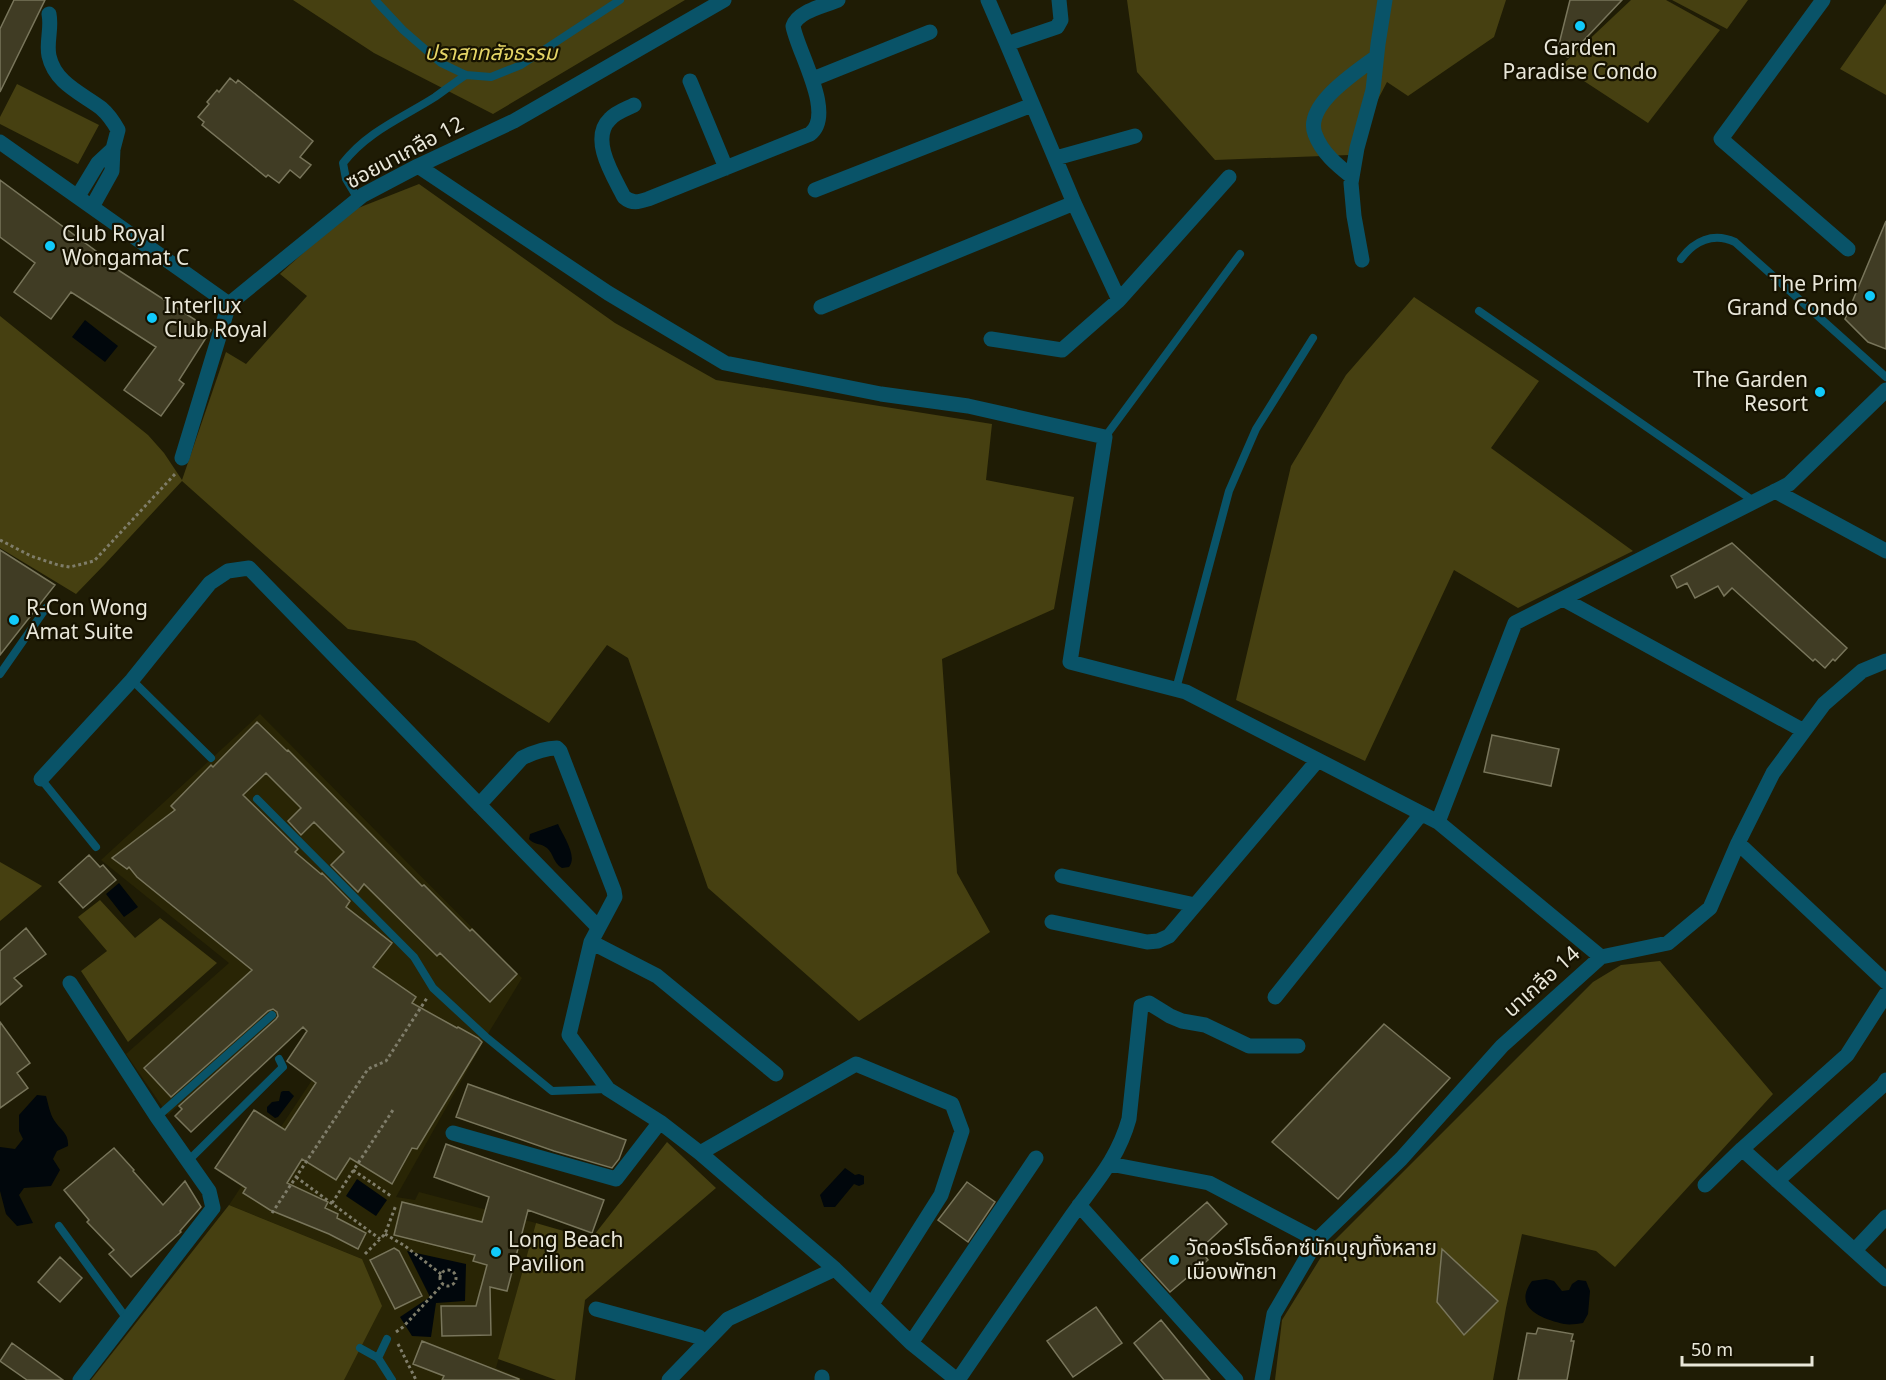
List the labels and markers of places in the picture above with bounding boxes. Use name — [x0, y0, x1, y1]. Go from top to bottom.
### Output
marker: Garden Paradise Condo — [1573, 19, 1587, 33]
place label: Garden Paradise Condo — [1503, 33, 1657, 88]
place label: Club Royal Wongamat C — [62, 219, 189, 274]
marker: Club Royal Wongamat C — [43, 239, 57, 253]
place label: The Prim Grand Condo — [1727, 269, 1858, 324]
marker: The Prim Grand Condo — [1863, 289, 1877, 303]
place label: Interlux Club Royal — [164, 291, 267, 346]
marker: Interlux Club Royal — [145, 311, 159, 325]
place label: The Garden Resort — [1693, 365, 1808, 420]
marker: The Garden Resort — [1813, 385, 1827, 399]
place label: R-Con Wong Amat Suite — [26, 593, 148, 648]
marker: R-Con Wong Amat Suite — [7, 613, 21, 627]
place label: Long Beach Pavilion — [508, 1225, 623, 1280]
place label: วัดออร์โธด็อกซ์นักบุญทั้งหลาย เมืองพัทยา — [1186, 1233, 1437, 1288]
marker: Long Beach Pavilion — [489, 1245, 503, 1259]
marker: วัดออร์โธด็อกซ์นักบุญทั้งหลาย เมืองพัทยา — [1167, 1253, 1181, 1267]

